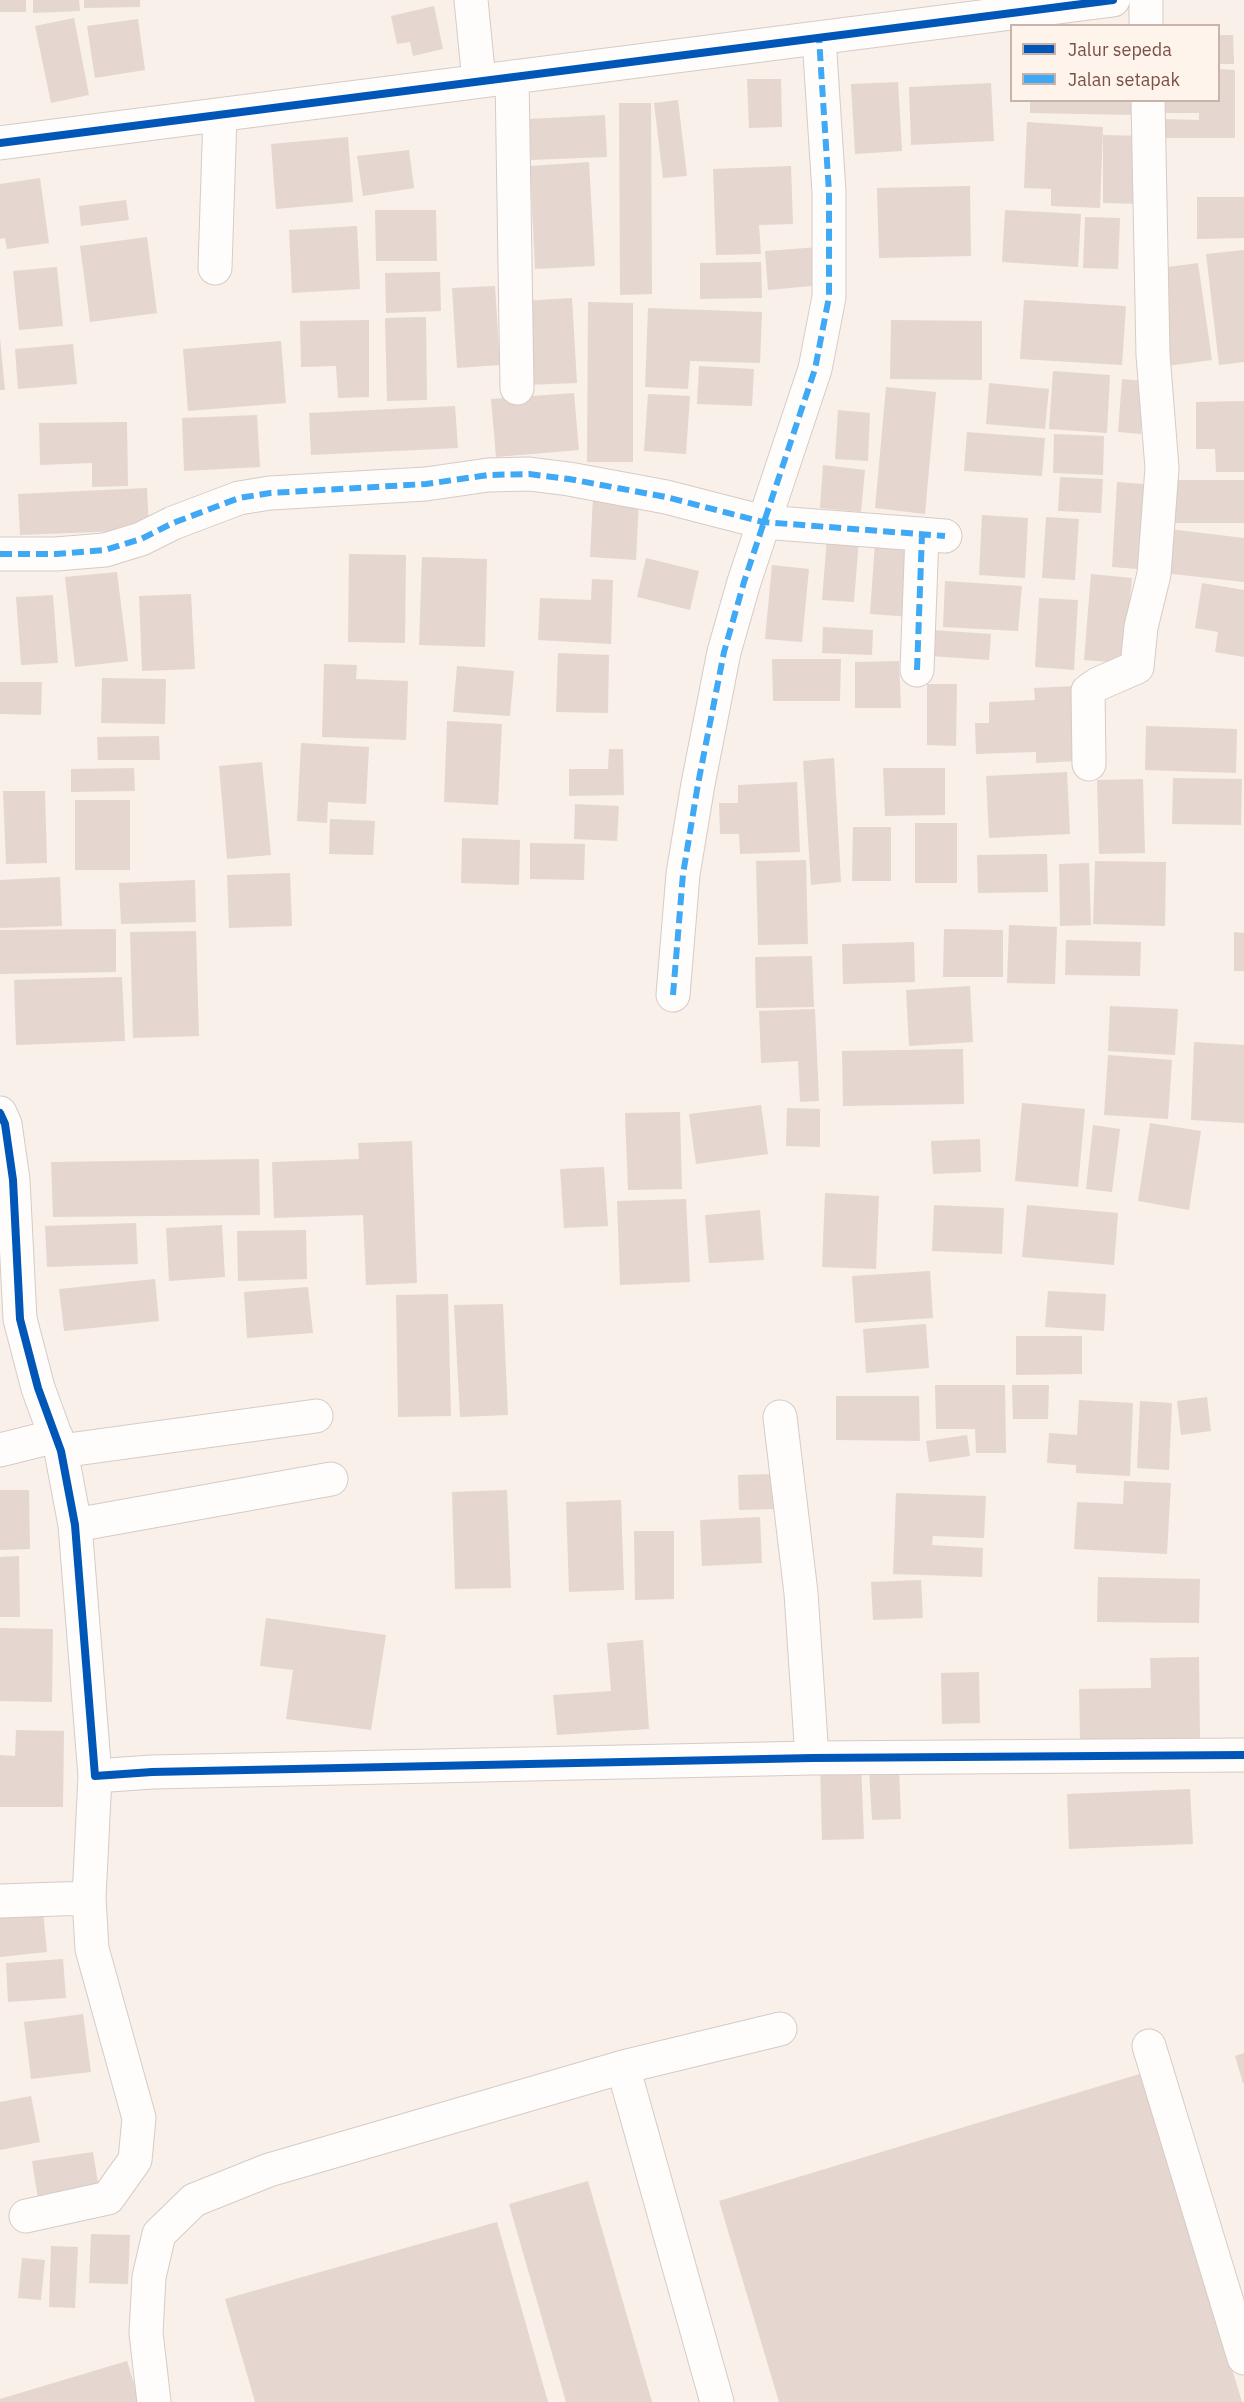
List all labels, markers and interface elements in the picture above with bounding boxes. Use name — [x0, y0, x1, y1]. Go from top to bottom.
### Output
legend — [1010, 24, 1220, 102]
text: Jalur sepeda — [1068, 38, 1172, 61]
text: Jalan setapak — [1068, 68, 1180, 91]

